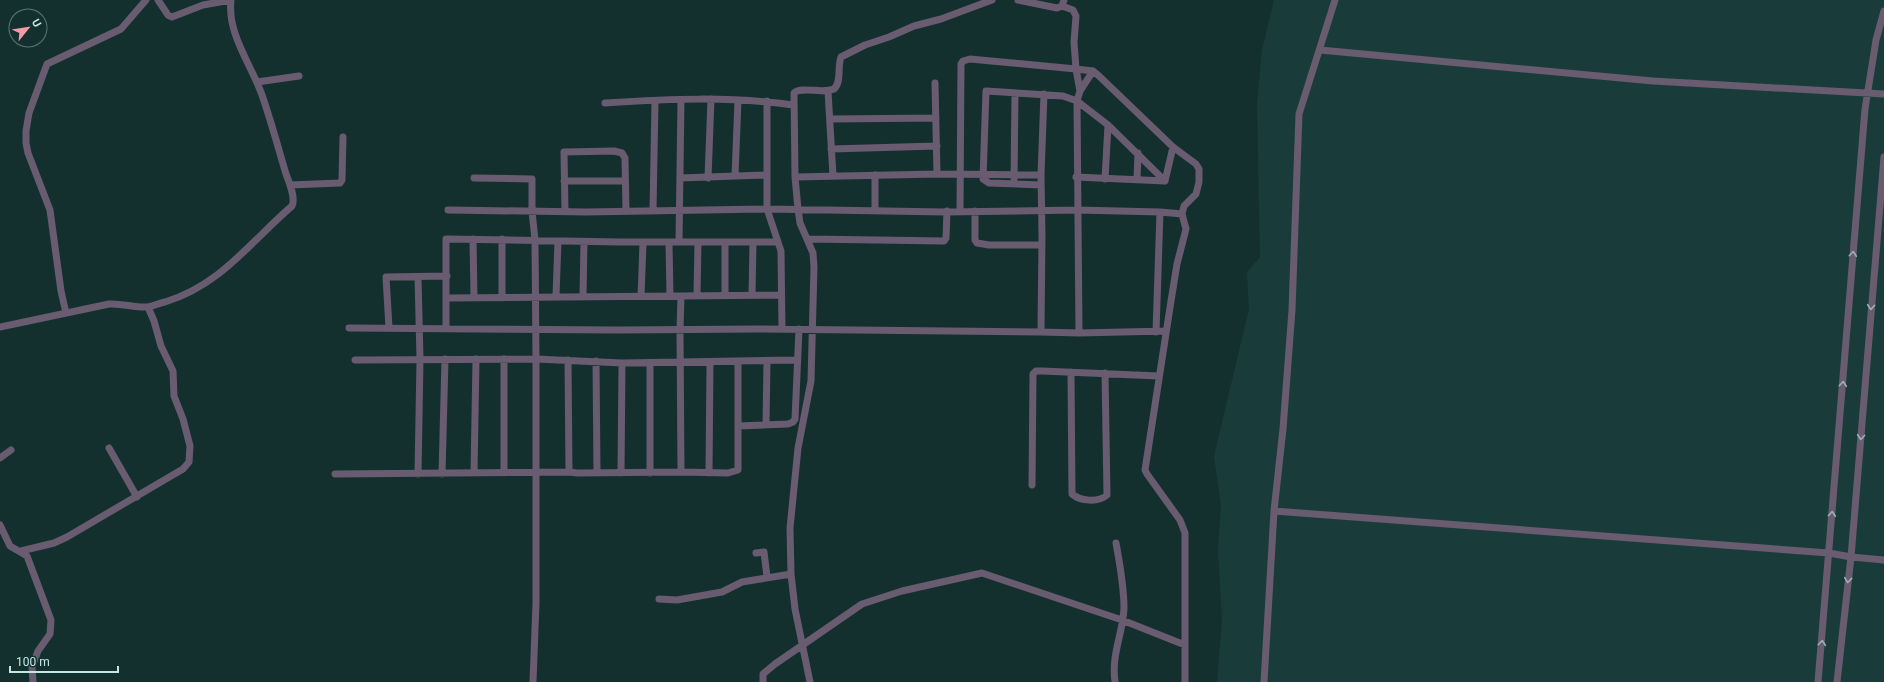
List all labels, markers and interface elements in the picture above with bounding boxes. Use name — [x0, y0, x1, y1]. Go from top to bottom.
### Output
north arrow — [8, 8, 48, 48]
text: U — [29, 17, 44, 30]
one-way arrow — [1849, 251, 1858, 257]
one-way arrow — [1867, 304, 1876, 310]
one-way arrow — [1838, 381, 1847, 387]
one-way arrow — [1856, 434, 1865, 440]
one-way arrow — [1828, 511, 1837, 517]
one-way arrow — [1844, 577, 1853, 583]
one-way arrow — [1817, 640, 1826, 646]
scale bar — [10, 648, 118, 674]
text: 100 m — [16, 655, 50, 669]

